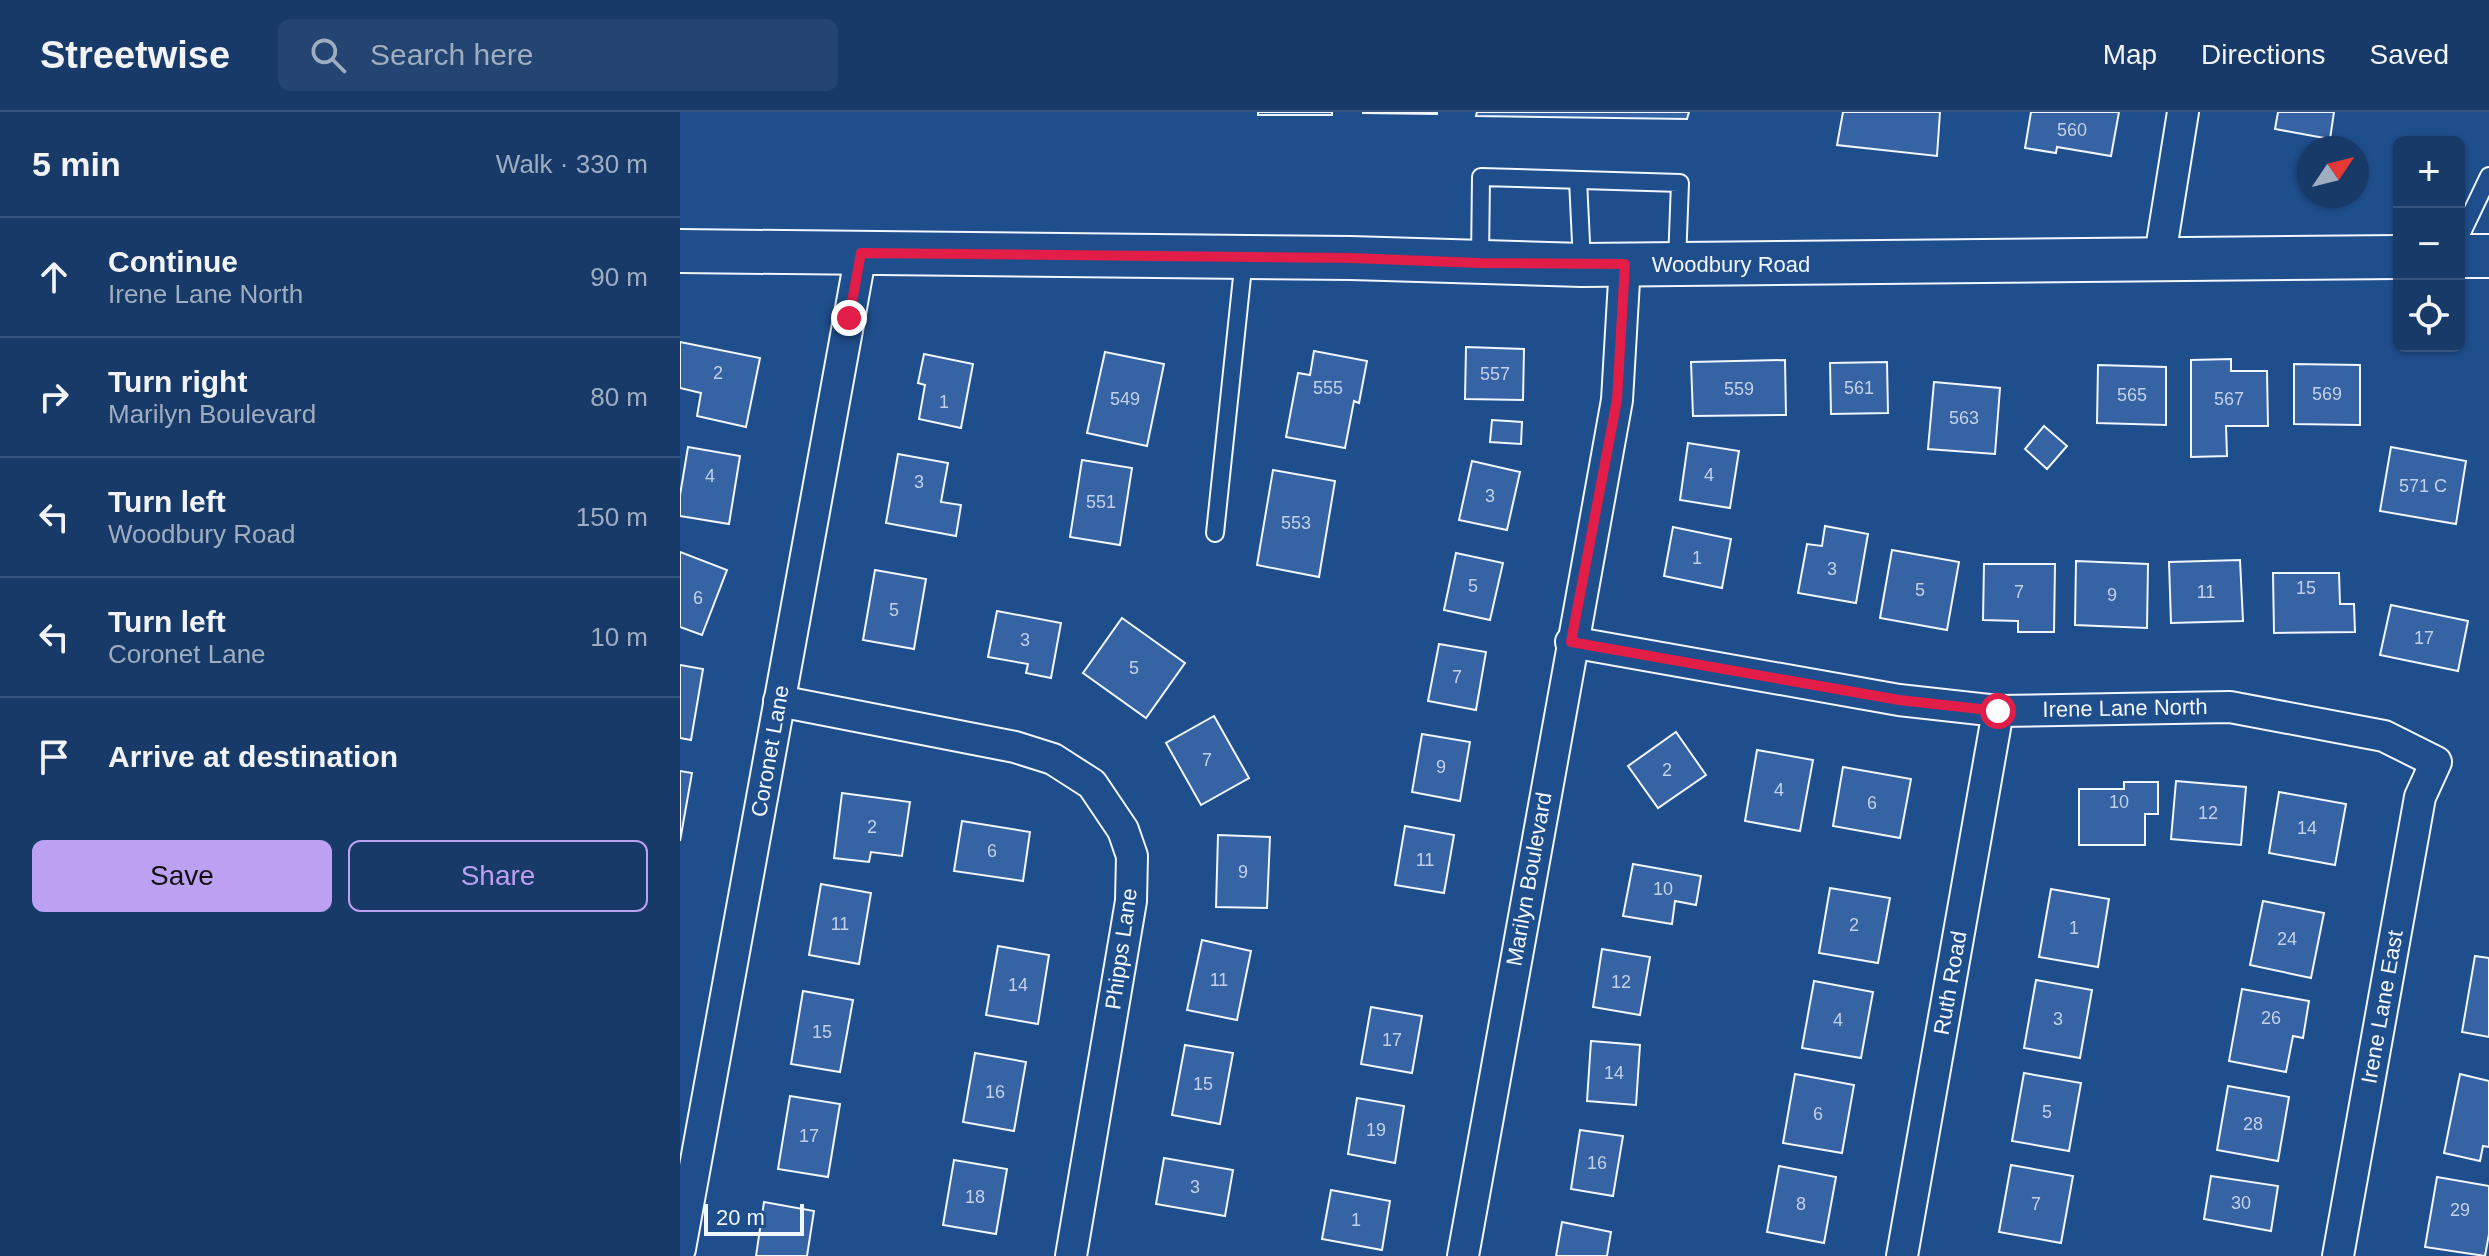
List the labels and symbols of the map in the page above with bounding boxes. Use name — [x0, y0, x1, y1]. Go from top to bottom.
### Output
house number: 560 — [2057, 120, 2087, 140]
north arrow — [2297, 136, 2369, 208]
street label: Woodbury Road — [1652, 252, 1810, 277]
route end — [831, 300, 867, 336]
house number: 2 — [713, 363, 723, 383]
house number: 557 — [1480, 364, 1510, 384]
house number: 555 — [1313, 378, 1343, 398]
house number: 561 — [1844, 378, 1874, 398]
house number: 559 — [1724, 379, 1754, 399]
house number: 569 — [2312, 384, 2342, 404]
house number: 565 — [2117, 385, 2147, 405]
house number: 549 — [1110, 389, 1140, 409]
house number: 567 — [2214, 389, 2244, 409]
house number: 1 — [939, 392, 949, 412]
house number: 563 — [1949, 408, 1979, 428]
house number: 4 — [1704, 465, 1714, 485]
house number: 4 — [705, 466, 715, 486]
house number: 3 — [914, 472, 924, 492]
house number: 571 C — [2399, 476, 2447, 496]
house number: 3 — [1485, 486, 1495, 506]
house number: 551 — [1086, 492, 1116, 512]
house number: 553 — [1281, 513, 1311, 533]
house number: 1 — [1692, 548, 1702, 568]
house number: 3 — [1827, 559, 1837, 579]
house number: 5 — [1468, 576, 1478, 596]
house number: 15 — [2296, 578, 2316, 598]
house number: 5 — [1915, 580, 1925, 600]
house number: 7 — [2014, 582, 2024, 602]
house number: 11 — [2197, 582, 2215, 602]
house number: 9 — [2107, 585, 2117, 605]
house number: 6 — [693, 588, 703, 608]
house number: 5 — [889, 600, 899, 620]
house number: 17 — [2414, 628, 2434, 648]
house number: 3 — [1020, 630, 1030, 650]
house number: 5 — [1129, 658, 1139, 678]
house number: 7 — [1452, 667, 1462, 687]
street label: Coronet Lane — [746, 683, 794, 819]
route start — [1980, 693, 2016, 729]
street label: Irene Lane North — [2042, 694, 2208, 722]
house number: 7 — [1202, 750, 1212, 770]
house number: 9 — [1436, 757, 1446, 777]
house number: 2 — [1662, 760, 1672, 780]
house number: 4 — [1774, 780, 1784, 800]
street label: Marilyn Boulevard — [1501, 790, 1557, 968]
house number: 10 — [2109, 792, 2129, 812]
house number: 6 — [1867, 793, 1877, 813]
house number: 12 — [2198, 803, 2218, 823]
house number: 2 — [867, 817, 877, 837]
house number: 14 — [2297, 818, 2317, 838]
house number: 6 — [987, 841, 997, 861]
house number: 11 — [1416, 850, 1434, 870]
house number: 9 — [1238, 862, 1248, 882]
house number: 10 — [1653, 879, 1673, 899]
street label: Phipps Lane — [1100, 887, 1142, 1011]
house number: 11 — [831, 914, 849, 934]
house number: 2 — [1849, 915, 1859, 935]
house number: 1 — [2069, 918, 2079, 938]
street label: Irene Lane East — [2356, 928, 2408, 1086]
street label: Ruth Road — [1929, 929, 1971, 1037]
house number: 24 — [2277, 929, 2297, 949]
house number: 11 — [1210, 970, 1228, 990]
house number: 12 — [1611, 972, 1631, 992]
house number: 14 — [1008, 975, 1028, 995]
house number: 26 — [2261, 1008, 2281, 1028]
house number: 3 — [2053, 1009, 2063, 1029]
house number: 4 — [1833, 1010, 1843, 1030]
house number: 15 — [812, 1022, 832, 1042]
house number: 17 — [1382, 1030, 1402, 1050]
house number: 14 — [1604, 1063, 1624, 1083]
house number: 15 — [1193, 1074, 1213, 1094]
house number: 16 — [985, 1082, 1005, 1102]
house number: 5 — [2042, 1102, 2052, 1122]
house number: 6 — [1813, 1104, 1823, 1124]
house number: 28 — [2243, 1114, 2263, 1134]
house number: 19 — [1366, 1120, 1386, 1140]
house number: 17 — [799, 1126, 819, 1146]
house number: 16 — [1587, 1153, 1607, 1173]
house number: 3 — [1190, 1177, 1200, 1197]
house number: 18 — [965, 1187, 985, 1207]
house number: 30 — [2231, 1193, 2251, 1213]
house number: 8 — [1796, 1194, 1806, 1214]
house number: 7 — [2031, 1194, 2041, 1214]
scale bar — [704, 1200, 804, 1236]
house number: 29 — [2450, 1200, 2470, 1220]
house number: 1 — [1351, 1210, 1361, 1230]

